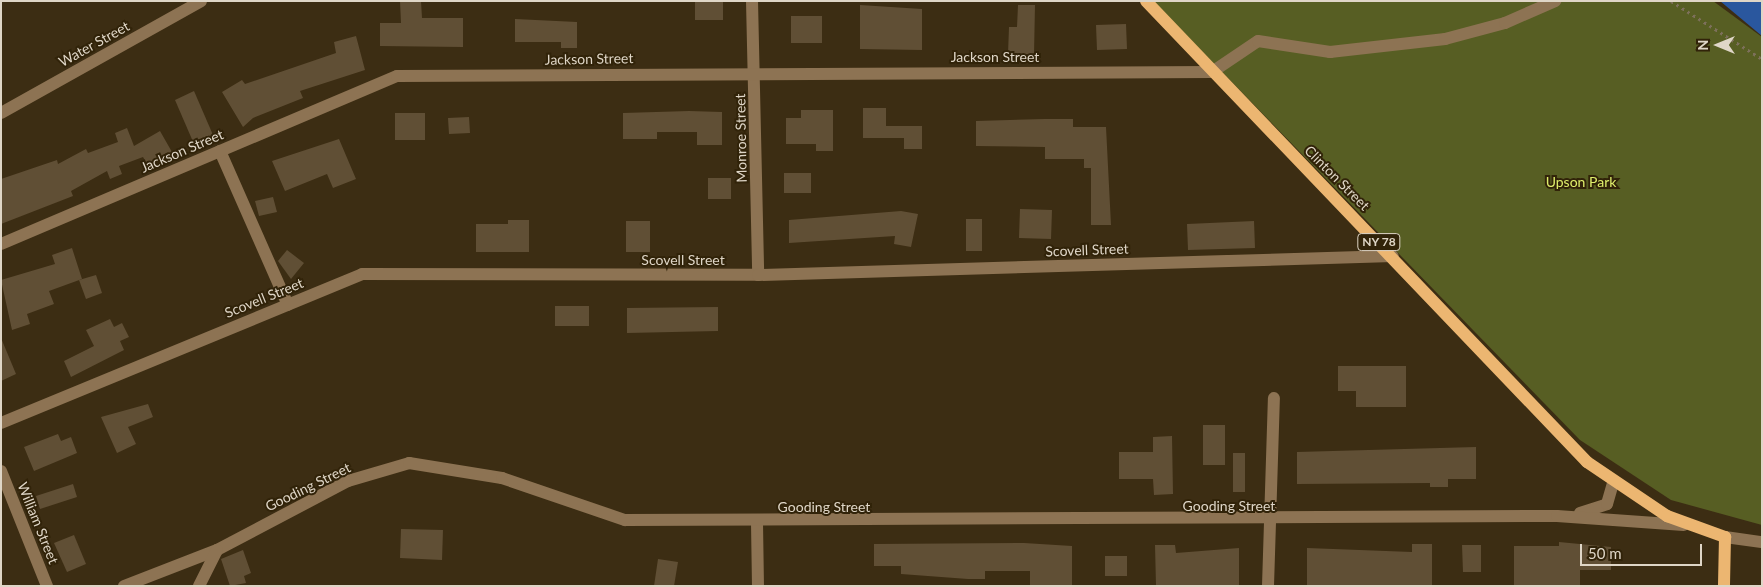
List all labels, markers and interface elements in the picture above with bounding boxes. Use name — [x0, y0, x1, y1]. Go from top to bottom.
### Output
street label: Water Street — [56, 18, 132, 70]
north arrow — [1693, 20, 1743, 70]
text: N — [1694, 40, 1711, 50]
street label: Jackson Street — [951, 49, 1039, 65]
street label: Jackson Street — [545, 50, 633, 68]
street label: Monroe Street — [732, 93, 750, 183]
street label: Jackson Street — [138, 126, 226, 176]
street label: Clinton Street — [1301, 142, 1373, 214]
park label: Upson Park — [1546, 174, 1616, 190]
road number: NY 78 — [1356, 232, 1402, 252]
street label: Scovell Street — [1045, 240, 1129, 260]
street label: Scovell Street — [641, 252, 725, 268]
street label: Scovell Street — [222, 275, 306, 321]
street label: Gooding Street — [263, 459, 353, 515]
street label: William Street — [14, 480, 62, 566]
street label: Gooding Street — [1183, 498, 1275, 514]
street label: Gooding Street — [778, 499, 870, 515]
scale bar — [1583, 534, 1706, 566]
text: 50 m — [1588, 544, 1622, 562]

